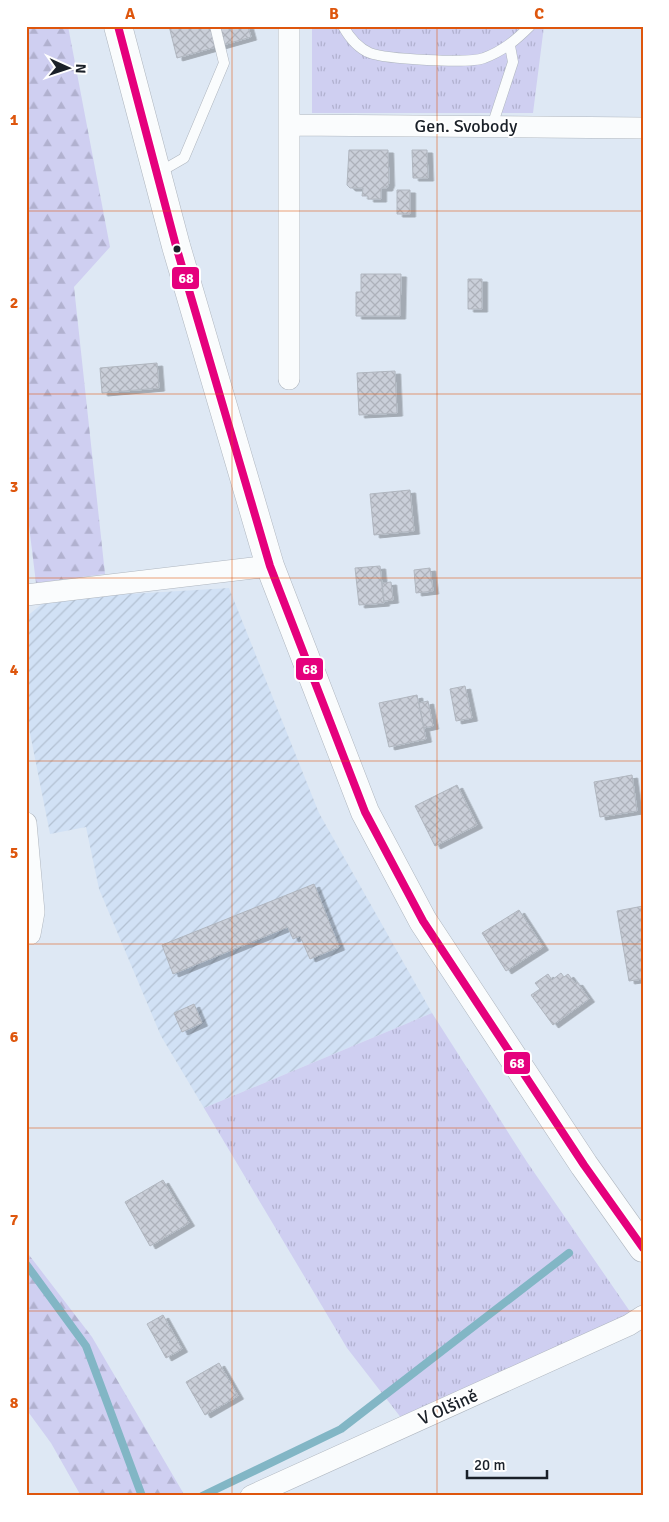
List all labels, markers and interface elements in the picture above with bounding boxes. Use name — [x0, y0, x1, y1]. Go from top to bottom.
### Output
text: A — [125, 4, 136, 24]
text: B — [329, 4, 339, 24]
text: C — [534, 4, 544, 24]
north arrow — [42, 42, 92, 92]
text: N — [72, 63, 89, 74]
text: 1 — [10, 110, 19, 130]
street label: Gen. Svobody — [415, 115, 518, 137]
unlabelled marker — [172, 244, 182, 254]
line badge: 68 — [171, 266, 200, 290]
text: 68 — [178, 270, 194, 287]
text: 2 — [10, 293, 18, 313]
text: 3 — [10, 477, 18, 497]
line badge: 68 — [295, 657, 324, 681]
text: 4 — [10, 660, 19, 680]
text: 68 — [302, 661, 318, 678]
text: 5 — [10, 843, 18, 863]
text: 6 — [10, 1027, 19, 1047]
line badge: 68 — [503, 1051, 531, 1075]
text: 68 — [509, 1055, 525, 1072]
text: 7 — [10, 1210, 19, 1230]
street label: V Olšině — [415, 1384, 481, 1430]
text: 8 — [10, 1393, 19, 1413]
scale bar — [467, 1447, 546, 1479]
text: 20 m — [474, 1456, 505, 1474]

